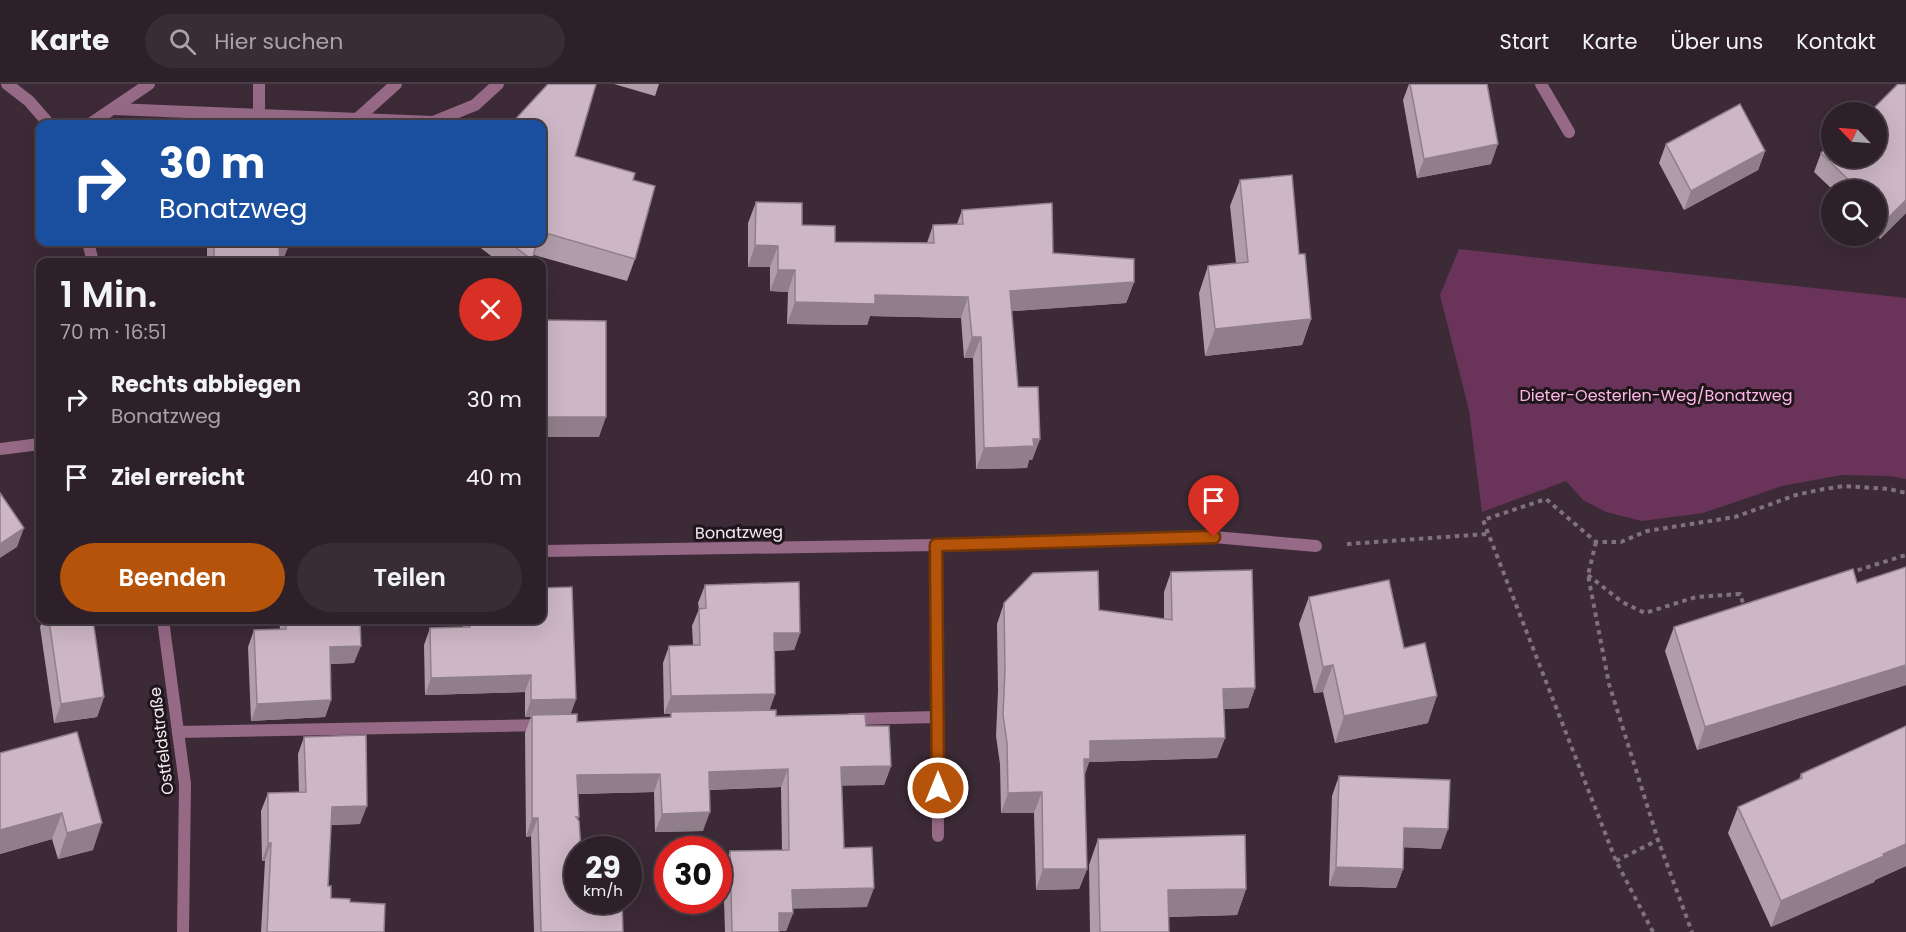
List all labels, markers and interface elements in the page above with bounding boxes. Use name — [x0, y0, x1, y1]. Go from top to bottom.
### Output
search box — [145, 14, 565, 68]
text: Karte — [30, 21, 109, 60]
icon: search — [166, 25, 199, 58]
text: Hier suchen — [214, 26, 343, 57]
text: Start — [1500, 27, 1549, 56]
text: Karte — [1582, 27, 1638, 56]
text: Über uns — [1671, 27, 1763, 56]
text: Kontakt — [1796, 27, 1876, 56]
north arrow — [1821, 102, 1887, 168]
map controls — [1821, 102, 1887, 246]
text: 30 m — [159, 134, 265, 193]
icon: right — [60, 144, 138, 222]
button: search — [1821, 180, 1887, 246]
text: Bonatzweg — [159, 190, 308, 227]
text: 1 Min. — [60, 269, 157, 320]
button: close — [459, 278, 522, 341]
text: 70 m · 16:51 — [60, 318, 167, 346]
text: Rechts abbiegen — [111, 369, 301, 400]
icon: right — [60, 383, 93, 416]
text: 30 m — [467, 384, 522, 415]
park label: Dieter-Oesterlen-Weg/Bonatzweg — [1519, 384, 1793, 407]
text: Bonatzweg — [111, 402, 221, 430]
icon: arrive — [60, 461, 93, 494]
text: Ziel erreicht — [111, 462, 245, 493]
text: 40 m — [466, 462, 522, 493]
pin — [1188, 475, 1239, 537]
icon: arrive — [1197, 484, 1230, 517]
street label: Bonatzweg — [695, 520, 783, 545]
button: Beenden — [60, 543, 285, 612]
button: Teilen — [297, 543, 522, 612]
street label: Ostfeldstraße — [143, 686, 180, 796]
position arrow — [906, 756, 970, 820]
speed limit sign: 30 — [654, 836, 732, 914]
text: 29 — [585, 846, 621, 889]
text: km/h — [583, 880, 623, 901]

